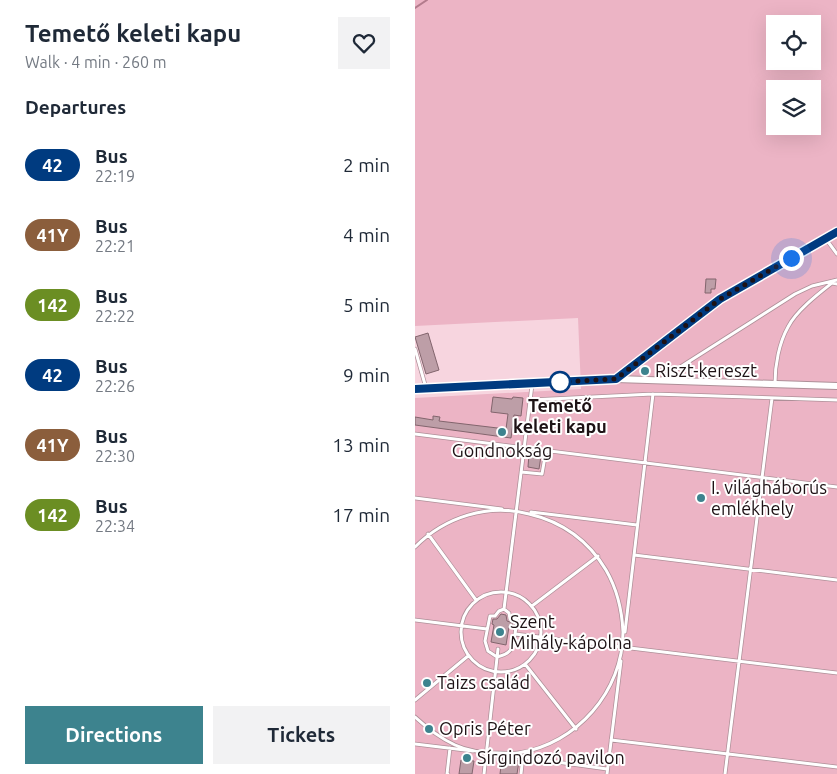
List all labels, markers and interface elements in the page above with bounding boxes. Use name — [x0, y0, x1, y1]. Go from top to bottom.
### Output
map controls — [766, 15, 821, 135]
button: locate — [766, 15, 821, 70]
button: heart — [338, 17, 390, 69]
text: Temető keleti kapu — [25, 20, 241, 47]
text: Walk · 4 min · 260 m — [25, 53, 167, 71]
button: layers — [766, 80, 821, 135]
text: Departures — [25, 96, 126, 118]
text: Bus — [95, 145, 128, 167]
text: 2 min — [343, 154, 390, 176]
text: 42 — [42, 155, 63, 175]
text: 22:19 — [95, 167, 135, 185]
text: Bus — [95, 215, 128, 237]
text: 4 min — [343, 224, 390, 246]
text: 41Y — [37, 225, 68, 245]
text: 22:21 — [95, 237, 135, 255]
your location — [779, 246, 804, 271]
text: Bus — [95, 285, 128, 307]
text: 5 min — [343, 294, 390, 316]
text: 142 — [37, 295, 68, 315]
text: 22:22 — [95, 307, 135, 325]
text: Bus — [95, 355, 128, 377]
place label: Riszt-kereszt — [655, 360, 757, 380]
text: 9 min — [343, 364, 390, 386]
text: 42 — [42, 365, 63, 385]
marker: Riszt-kereszt — [639, 365, 651, 377]
marker: Temető keleti kapu — [549, 371, 571, 393]
text: 22:26 — [95, 377, 135, 395]
place label: Temető keleti kapu — [513, 395, 607, 436]
text: Bus — [95, 425, 128, 447]
marker: Gondnokság — [496, 426, 508, 438]
text: 13 min — [332, 434, 390, 456]
text: 41Y — [37, 435, 68, 455]
place label: Gondnokság — [452, 440, 552, 460]
text: 22:30 — [95, 447, 135, 465]
place label: I. világháborús emlékhely — [711, 477, 827, 518]
marker: I. világháborús emlékhely — [695, 492, 707, 504]
text: Bus — [95, 495, 128, 517]
text: 17 min — [332, 504, 390, 526]
text: 142 — [37, 505, 68, 525]
text: 22:34 — [95, 517, 135, 535]
place label: Szent Mihály-kápolna — [510, 611, 632, 652]
marker: Szent Mihály-kápolna — [494, 626, 506, 638]
place label: Taizs család — [437, 672, 530, 692]
marker: Taizs család — [421, 677, 433, 689]
button: Directions — [25, 706, 203, 764]
button: Tickets — [213, 706, 390, 764]
place label: Opris Péter — [439, 718, 531, 738]
marker: Opris Péter — [423, 723, 435, 735]
place label: Sírgindozó pavilon — [477, 747, 625, 767]
marker: Sírgindozó pavilon — [461, 752, 473, 764]

